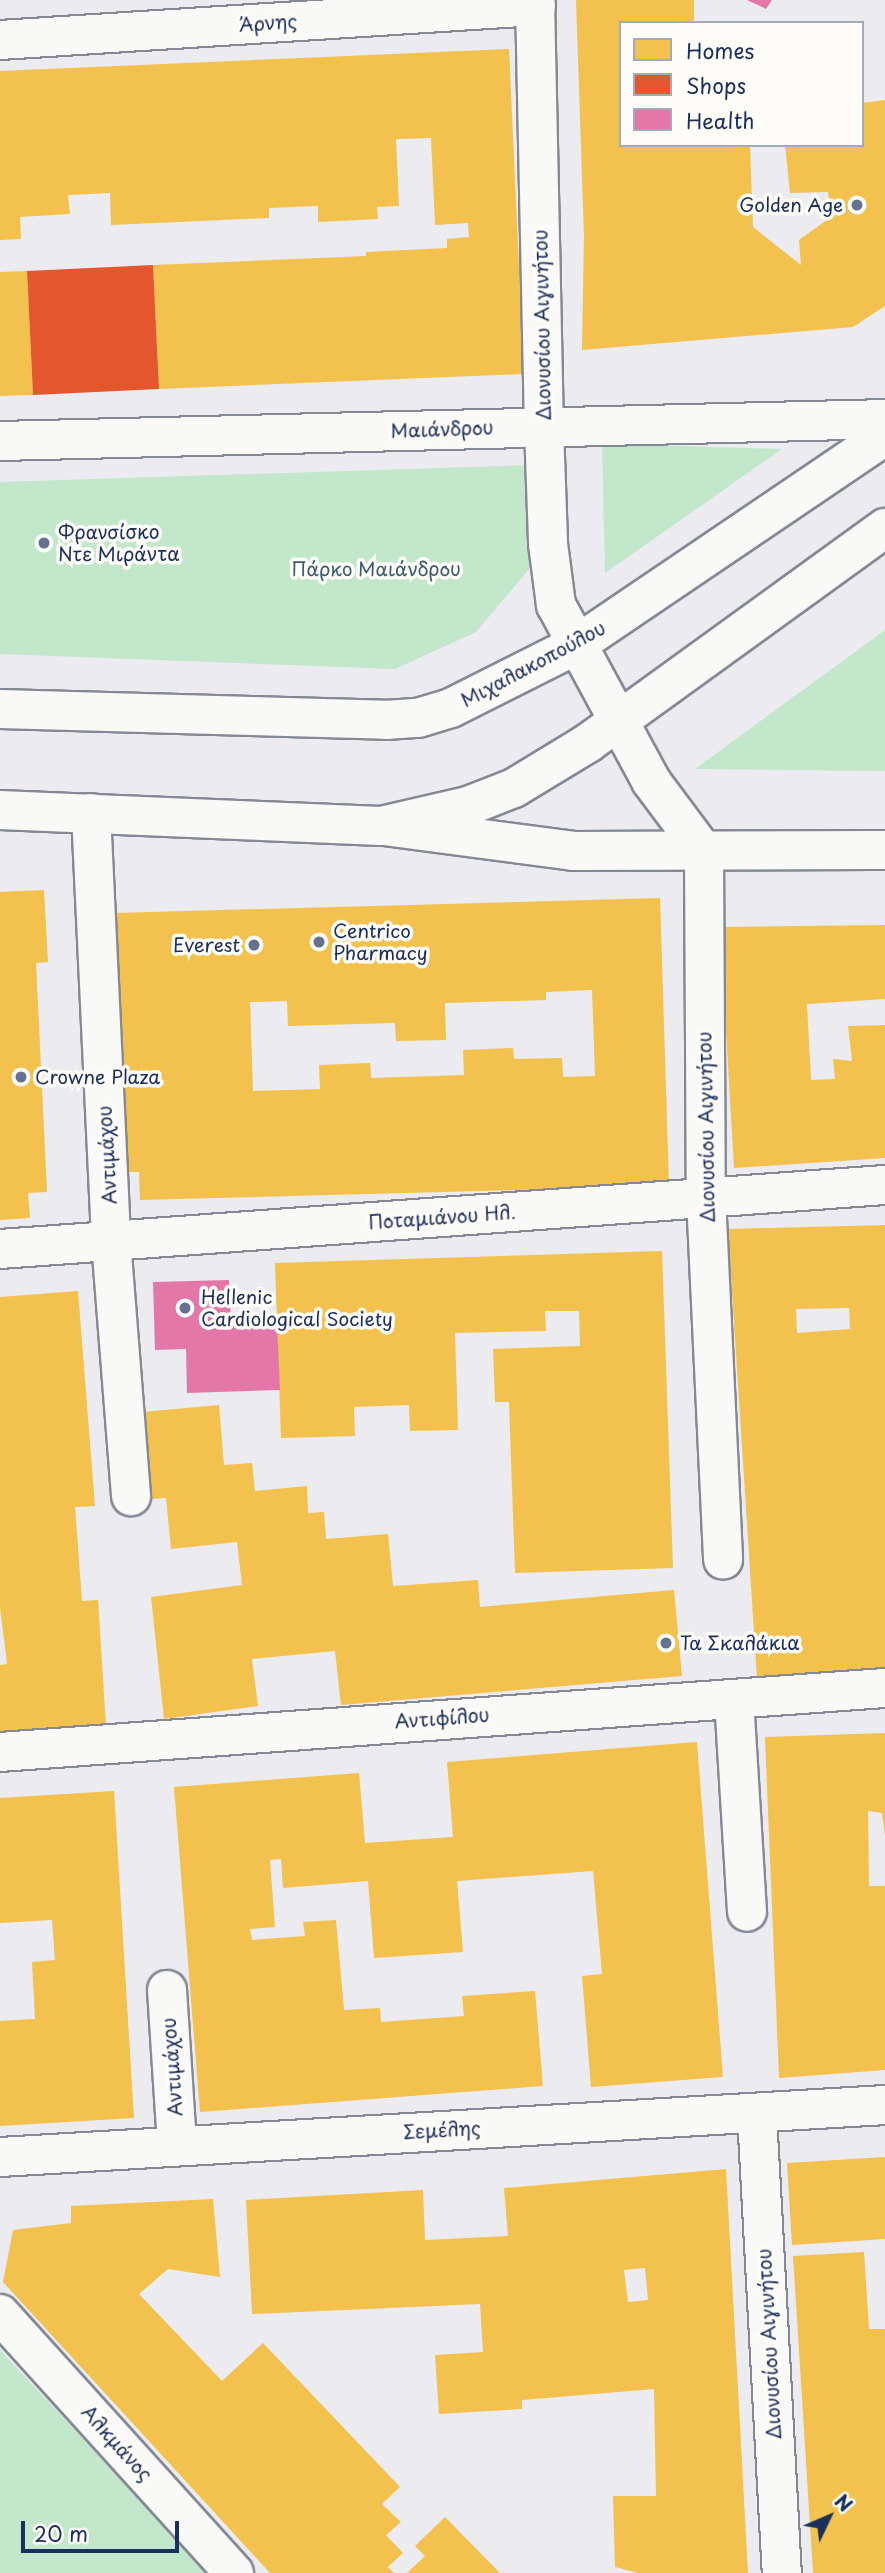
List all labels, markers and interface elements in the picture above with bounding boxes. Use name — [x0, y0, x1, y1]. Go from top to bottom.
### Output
street label: Άρνης — [238, 10, 298, 36]
legend — [619, 21, 864, 147]
text: Homes — [686, 34, 754, 66]
text: Shops — [686, 69, 746, 101]
text: Health — [686, 104, 754, 136]
place label: Golden Age — [738, 194, 843, 216]
marker: Golden Age — [849, 197, 865, 213]
street label: Διονυσίου Αιγινήτου — [529, 230, 555, 420]
street label: Μαιάνδρου — [390, 416, 494, 442]
place label: Φρανσίσκο Ντε Μιράντα — [58, 521, 180, 565]
marker: Φρανσίσκο Ντε Μιράντα — [36, 535, 52, 551]
park label: Πάρκο Μαιάνδρου — [291, 558, 461, 580]
street label: Μιχαλακοπούλου — [457, 616, 609, 712]
place label: Centrico Pharmacy — [333, 920, 428, 964]
place label: Everest — [173, 934, 240, 956]
marker: Centrico Pharmacy — [311, 934, 327, 950]
marker: Everest — [246, 937, 262, 953]
street label: Διονυσίου Αιγινήτου — [693, 1032, 719, 1222]
place label: Crowne Plaza — [35, 1066, 160, 1088]
marker: Crowne Plaza — [13, 1069, 29, 1085]
street label: Αντιμάχου — [93, 1105, 121, 1205]
street label: Ποταμιάνου Ηλ. — [368, 1200, 516, 1234]
place label: Hellenic Cardiological Society — [201, 1286, 394, 1330]
marker: Hellenic Cardiological Society — [175, 1298, 195, 1318]
place label: Τα Σκαλάκια — [680, 1632, 801, 1654]
marker: Τα Σκαλάκια — [658, 1635, 674, 1651]
street label: Αντιφίλου — [394, 1703, 490, 1733]
street label: Αντιμάχου — [157, 2017, 187, 2117]
street label: Σεμέλης — [403, 2117, 481, 2143]
street label: Διονυσίου Αιγινήτου — [753, 2248, 785, 2440]
street label: Αλκμάνος — [77, 2400, 157, 2486]
north arrow — [794, 2482, 864, 2552]
text: N — [829, 2487, 859, 2518]
scale bar — [24, 2506, 182, 2550]
text: 20 m — [34, 2517, 88, 2549]

